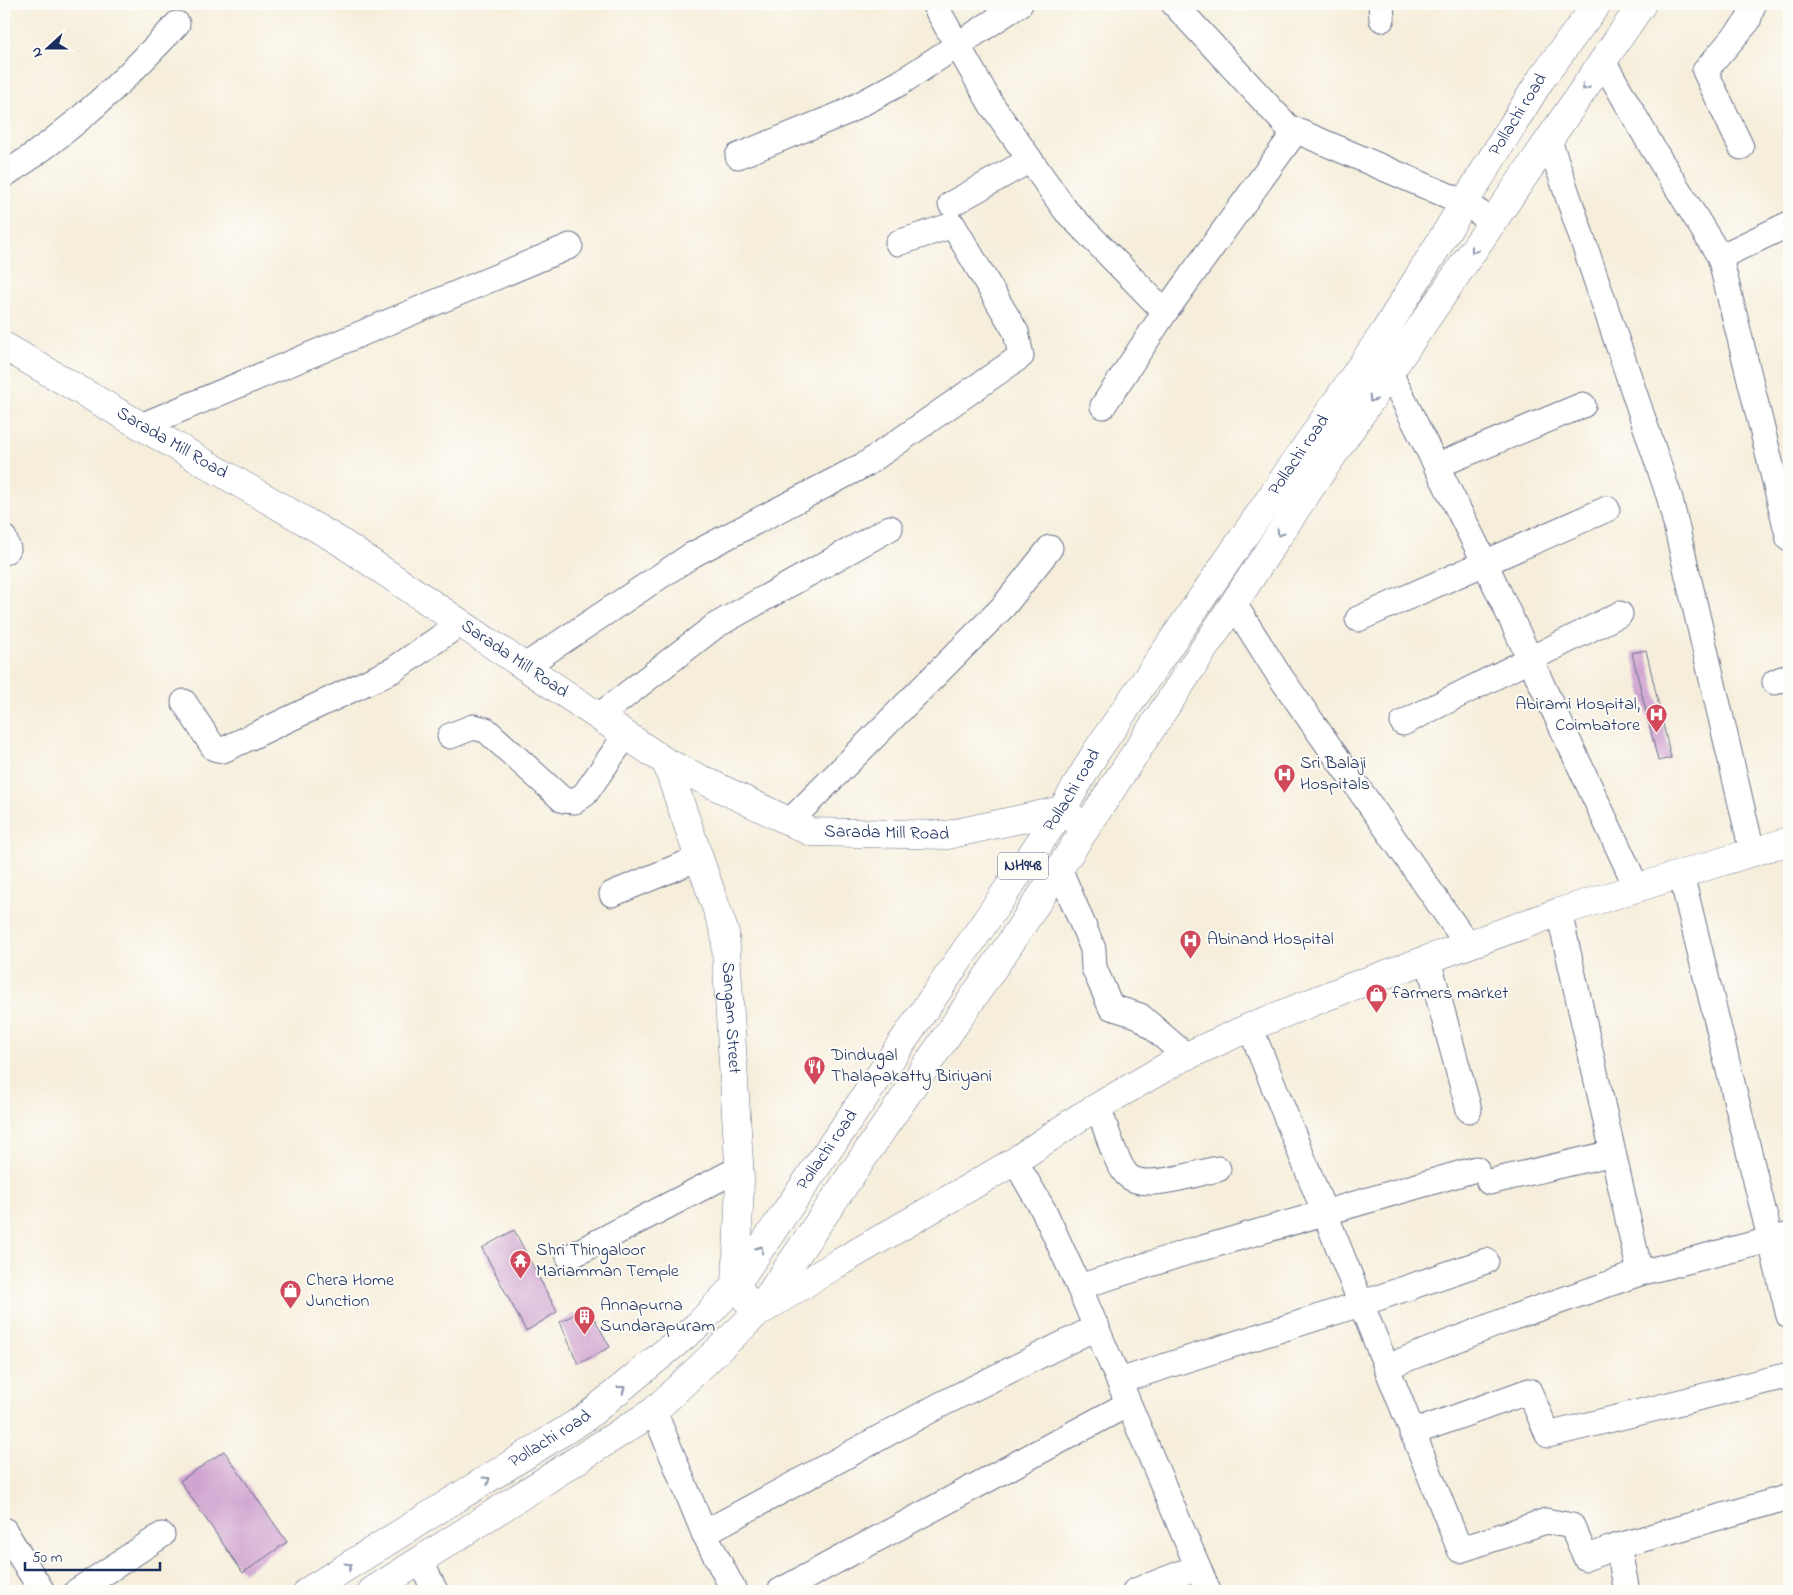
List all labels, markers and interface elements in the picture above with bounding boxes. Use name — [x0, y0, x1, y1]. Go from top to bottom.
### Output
north arrow — [22, 22, 72, 72]
text: N — [26, 44, 49, 60]
street label: Pollachi road — [1483, 69, 1554, 161]
one-way arrow — [1582, 81, 1591, 91]
one-way arrow — [1471, 245, 1480, 254]
one-way arrow — [1369, 393, 1378, 403]
street label: Sarada Mill Road — [111, 401, 232, 486]
street label: Pollachi road — [1262, 410, 1337, 501]
one-way arrow — [1277, 528, 1287, 537]
street label: Sarada Mill Road — [455, 614, 573, 705]
place label: Abirami Hospital, Coimbatore — [1515, 692, 1641, 739]
hospital icon: Abirami Hospital, Coimbatore — [1644, 703, 1668, 734]
street label: Pollachi road — [1037, 744, 1108, 838]
place label: Sri Balaji Hospitals — [1300, 751, 1370, 798]
hospital icon: Sri Balaji Hospitals — [1272, 762, 1296, 793]
street label: Sarada Mill Road — [824, 819, 949, 848]
road number: NH948 — [998, 852, 1048, 879]
place label: Abinand Hospital — [1207, 927, 1334, 953]
hospital icon: Abinand Hospital — [1179, 928, 1203, 959]
street label: Sangam Street — [714, 961, 747, 1075]
place label: farmers market — [1392, 981, 1508, 1007]
shop icon: farmers market — [1364, 982, 1388, 1013]
place label: Dindugal Thalapakatty Biriyani — [830, 1043, 992, 1090]
restaurant icon: Dindugal Thalapakatty Biriyani — [803, 1054, 827, 1085]
street label: Pollachi road — [791, 1105, 865, 1196]
place label: Shri Thingaloor Mariamman Temple — [536, 1238, 680, 1285]
one-way arrow — [754, 1246, 763, 1255]
temple icon: Shri Thingaloor Mariamman Temple — [508, 1249, 532, 1280]
place label: Chera Home Junction — [306, 1268, 395, 1315]
shop icon: Chera Home Junction — [278, 1279, 302, 1310]
place label: Annapurna Sundarapuram — [600, 1293, 715, 1340]
building icon: Annapurna Sundarapuram — [572, 1304, 596, 1335]
one-way arrow — [616, 1386, 626, 1395]
street label: Pollachi road — [504, 1404, 598, 1475]
one-way arrow — [482, 1476, 491, 1486]
scale bar — [25, 1540, 160, 1572]
text: 50 m — [32, 1547, 63, 1569]
one-way arrow — [344, 1562, 353, 1572]

